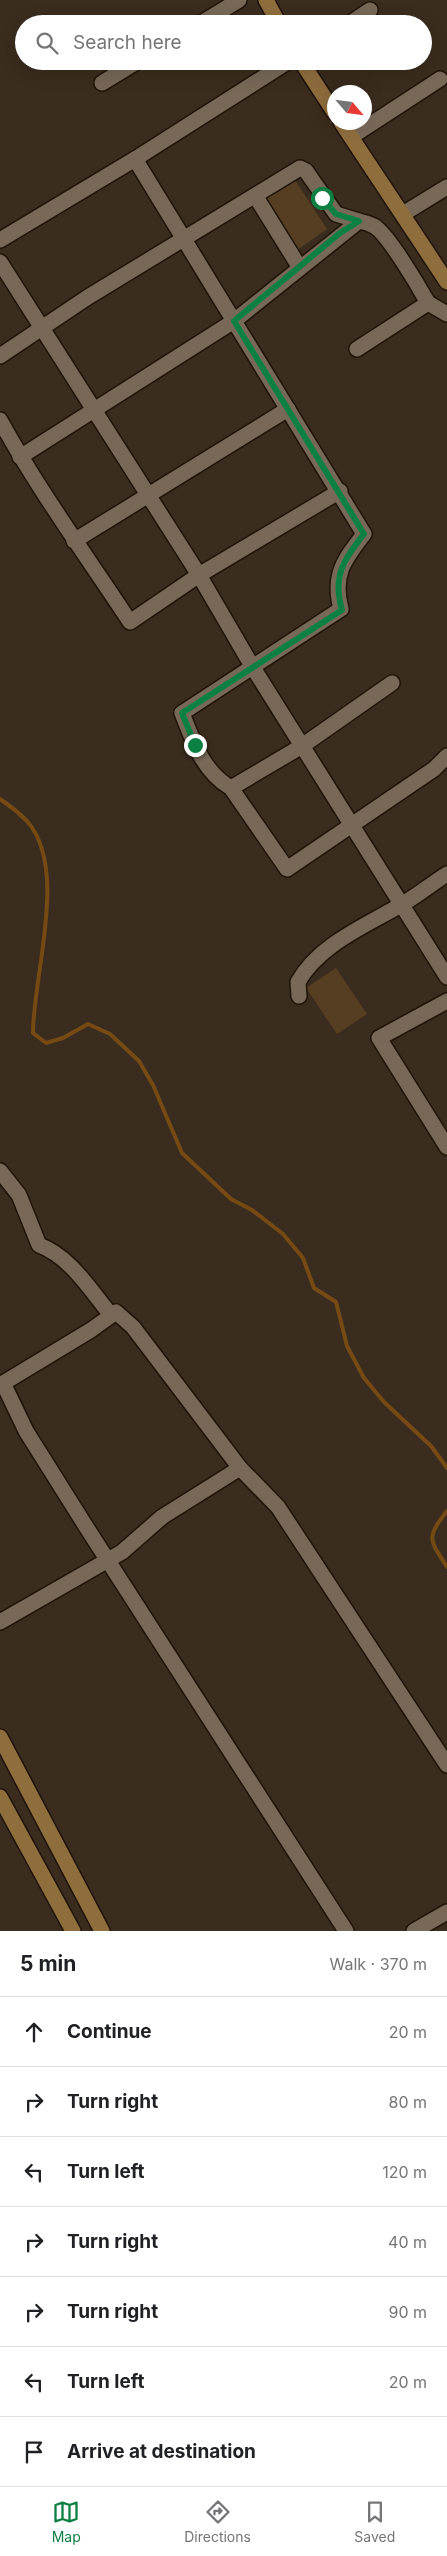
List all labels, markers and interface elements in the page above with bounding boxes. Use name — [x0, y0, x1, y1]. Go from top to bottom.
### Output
search box — [15, 15, 432, 70]
icon: search — [33, 29, 61, 57]
text: Search here — [73, 31, 182, 54]
north arrow — [327, 85, 372, 130]
route start — [311, 187, 334, 210]
route end — [184, 734, 207, 757]
text: 5 min — [20, 1951, 76, 1976]
text: Walk · 370 m — [330, 1954, 427, 1974]
icon: ahead — [20, 2018, 48, 2046]
text: Continue — [67, 2020, 152, 2043]
text: 20 m — [389, 2022, 427, 2042]
icon: right — [20, 2088, 48, 2116]
text: Turn right — [67, 2090, 158, 2113]
text: 80 m — [388, 2092, 427, 2112]
icon: left — [20, 2158, 48, 2186]
text: Turn left — [67, 2160, 145, 2183]
text: 120 m — [382, 2162, 427, 2182]
icon: right — [20, 2228, 48, 2256]
text: Turn right — [67, 2230, 158, 2253]
text: 40 m — [388, 2232, 427, 2252]
icon: right — [20, 2298, 48, 2326]
text: Turn right — [67, 2300, 158, 2323]
text: 90 m — [388, 2302, 427, 2322]
icon: left — [20, 2368, 48, 2396]
text: Turn left — [67, 2370, 145, 2393]
text: 20 m — [389, 2372, 427, 2392]
icon: arrive — [20, 2438, 48, 2466]
text: Arrive at destination — [67, 2440, 256, 2463]
tab: Map — [52, 2498, 81, 2545]
tab: Directions — [184, 2498, 251, 2545]
tab: Saved — [354, 2498, 395, 2545]

